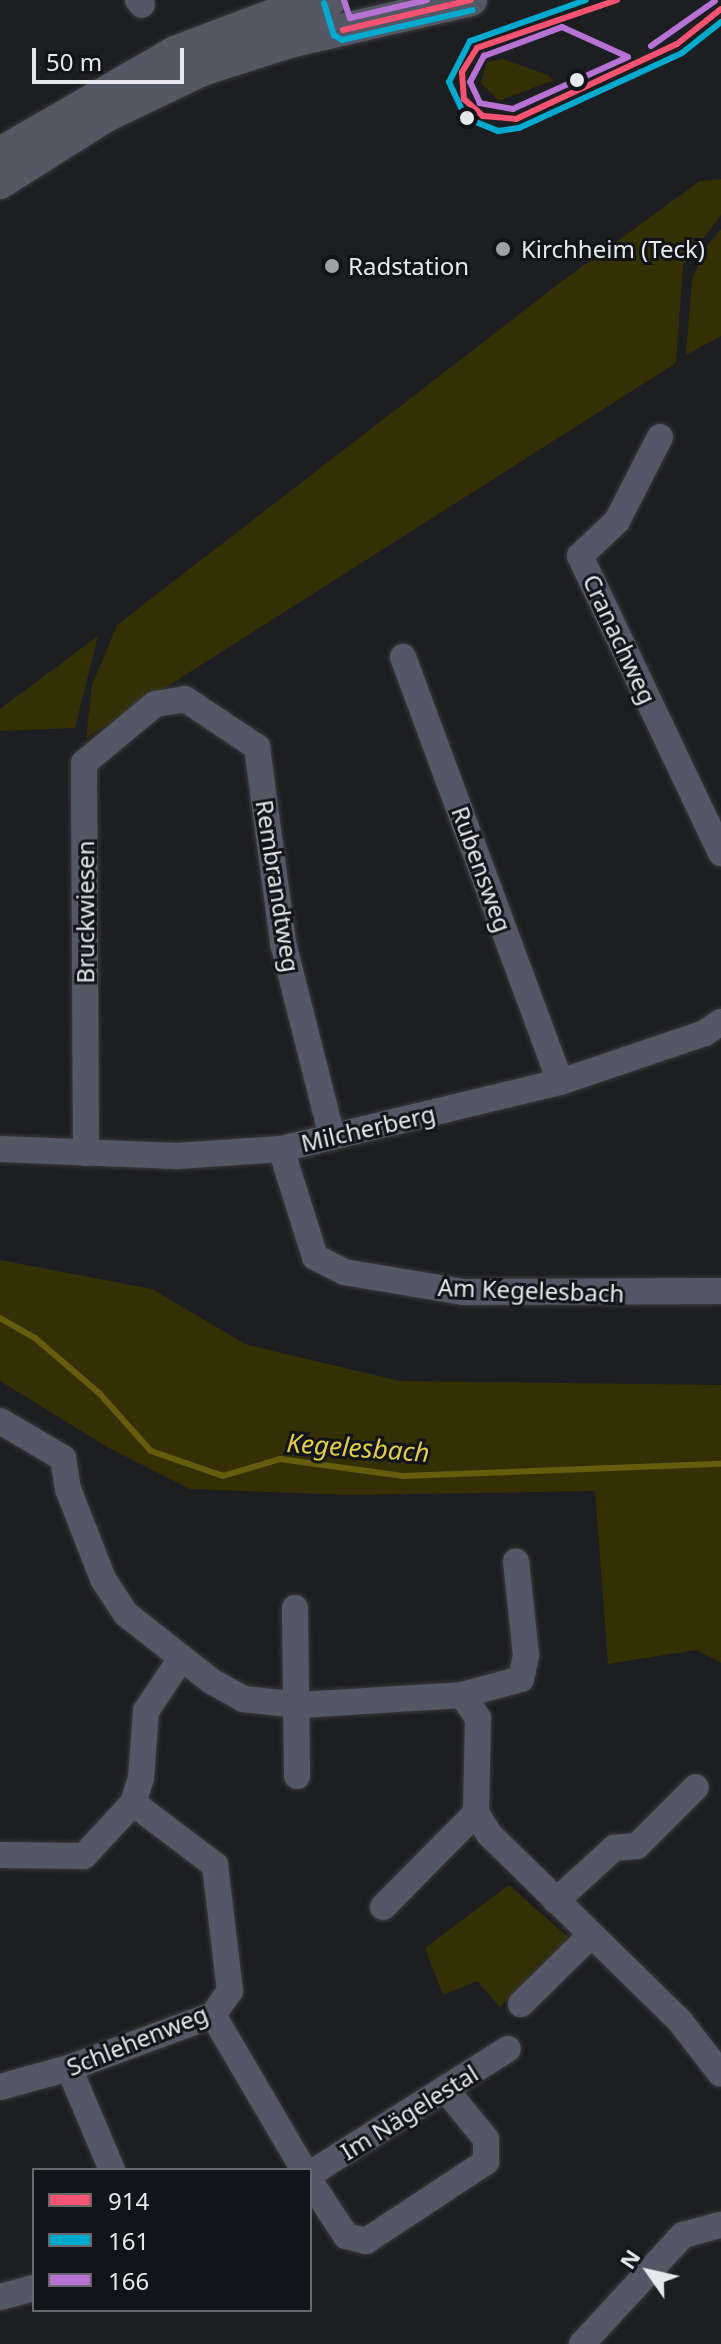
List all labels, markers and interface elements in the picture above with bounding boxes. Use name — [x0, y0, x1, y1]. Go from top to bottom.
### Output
scale bar — [36, 32, 188, 82]
text: 50 m — [46, 45, 102, 78]
unlabelled marker — [569, 72, 585, 88]
unlabelled marker — [459, 110, 475, 126]
place label: Kirchheim (Teck) — [521, 235, 705, 263]
marker: Kirchheim (Teck) — [492, 238, 514, 260]
place label: Radstation — [348, 252, 469, 280]
marker: Radstation — [323, 257, 341, 275]
street label: Cranachweg — [577, 570, 663, 708]
street label: Rembrandtweg — [250, 798, 306, 974]
street label: Rubensweg — [446, 802, 518, 936]
street label: Bruckwiesen — [71, 840, 99, 984]
street label: Milcherberg — [298, 1099, 438, 1157]
street label: Am Kegelesbach — [437, 1272, 625, 1308]
water label: Kegelesbach — [285, 1427, 431, 1469]
street label: Schlehenweg — [62, 1999, 212, 2081]
street label: Im Nägelestal — [335, 2058, 483, 2166]
legend — [32, 2168, 312, 2312]
text: 914 — [108, 2184, 149, 2217]
text: 161 — [108, 2224, 149, 2257]
north arrow — [609, 2232, 689, 2312]
text: N — [612, 2243, 647, 2274]
text: 166 — [108, 2264, 149, 2297]

